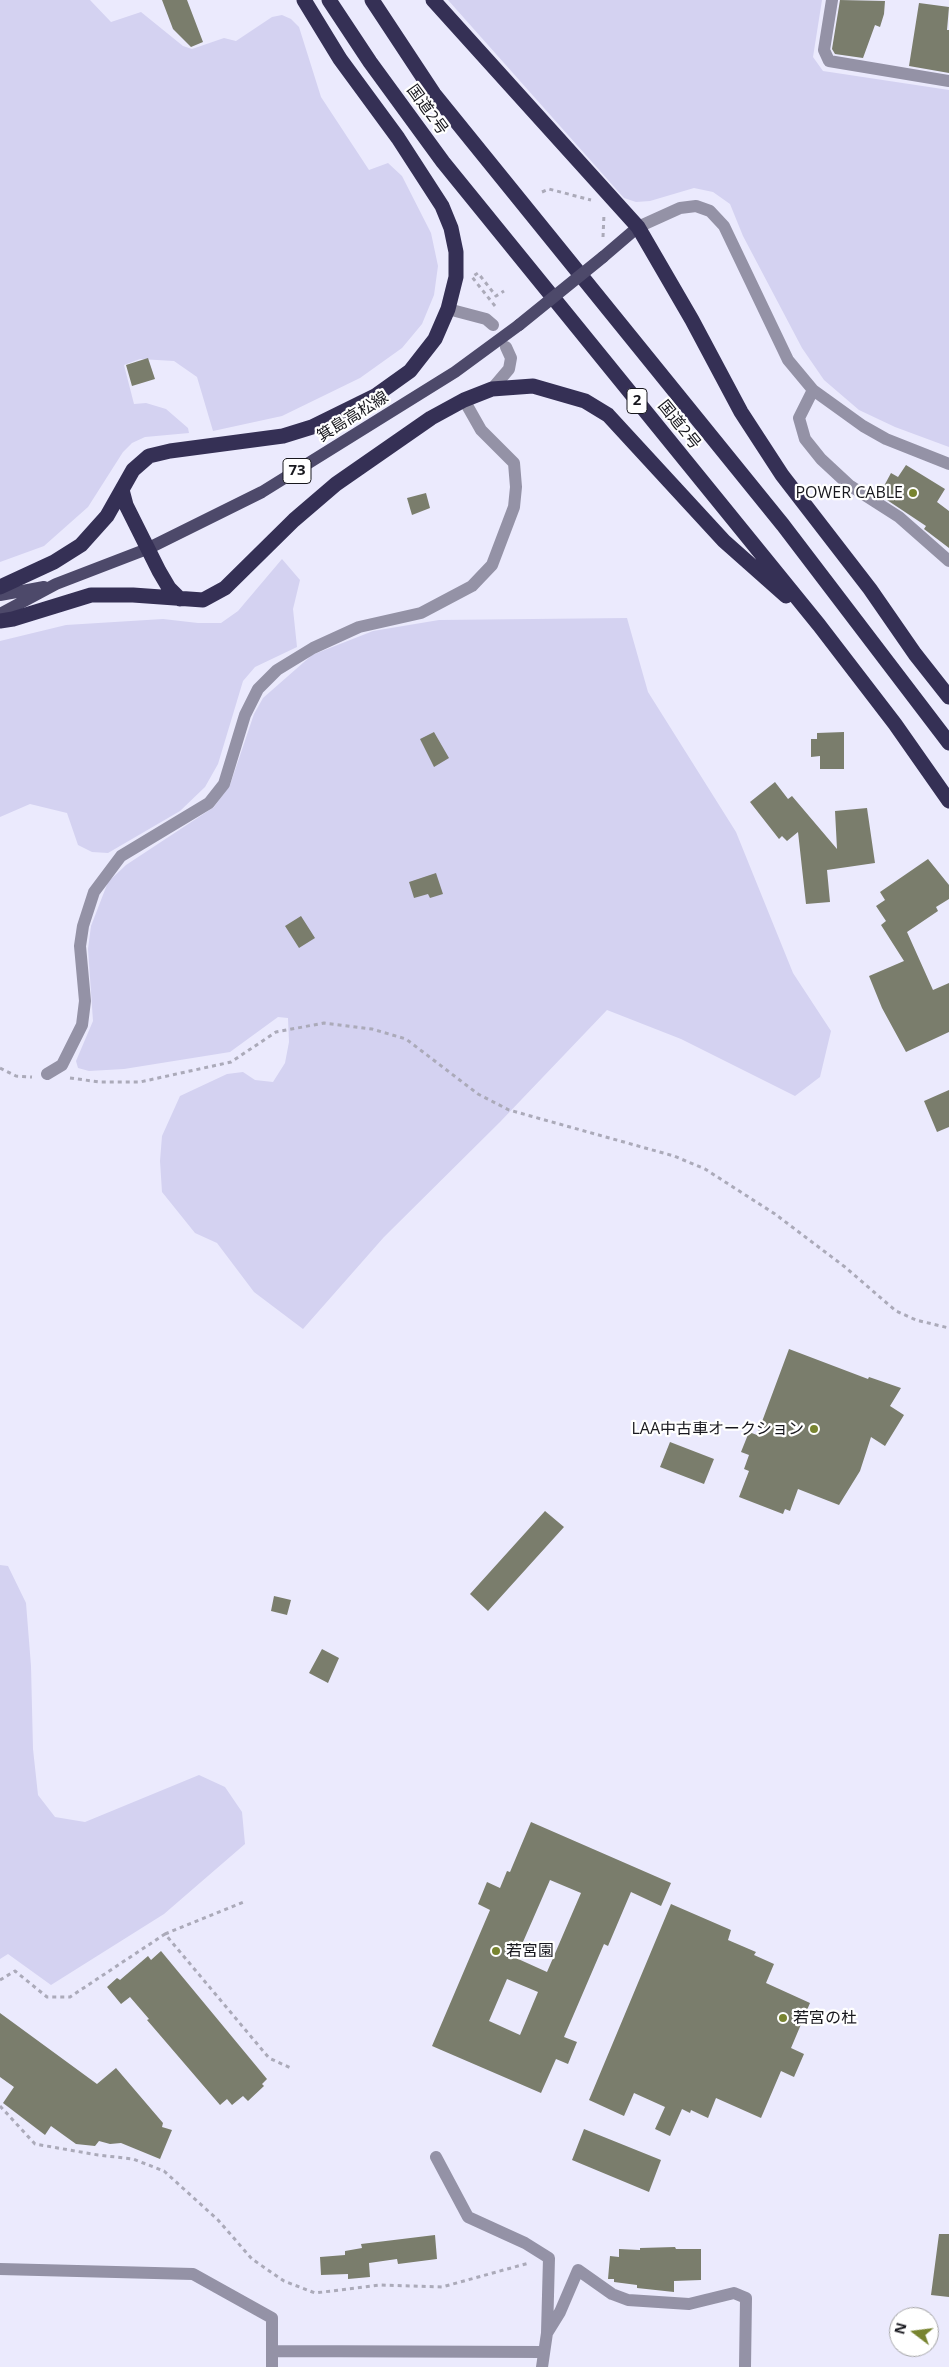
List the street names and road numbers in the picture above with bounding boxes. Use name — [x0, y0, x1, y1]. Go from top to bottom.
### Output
street label: 国道2号 — [402, 81, 452, 139]
street label: 箕島高松線 — [314, 388, 392, 446]
road number: 2 — [627, 388, 647, 414]
street label: 国道2号 — [654, 397, 704, 453]
road number: 73 — [283, 458, 311, 484]

